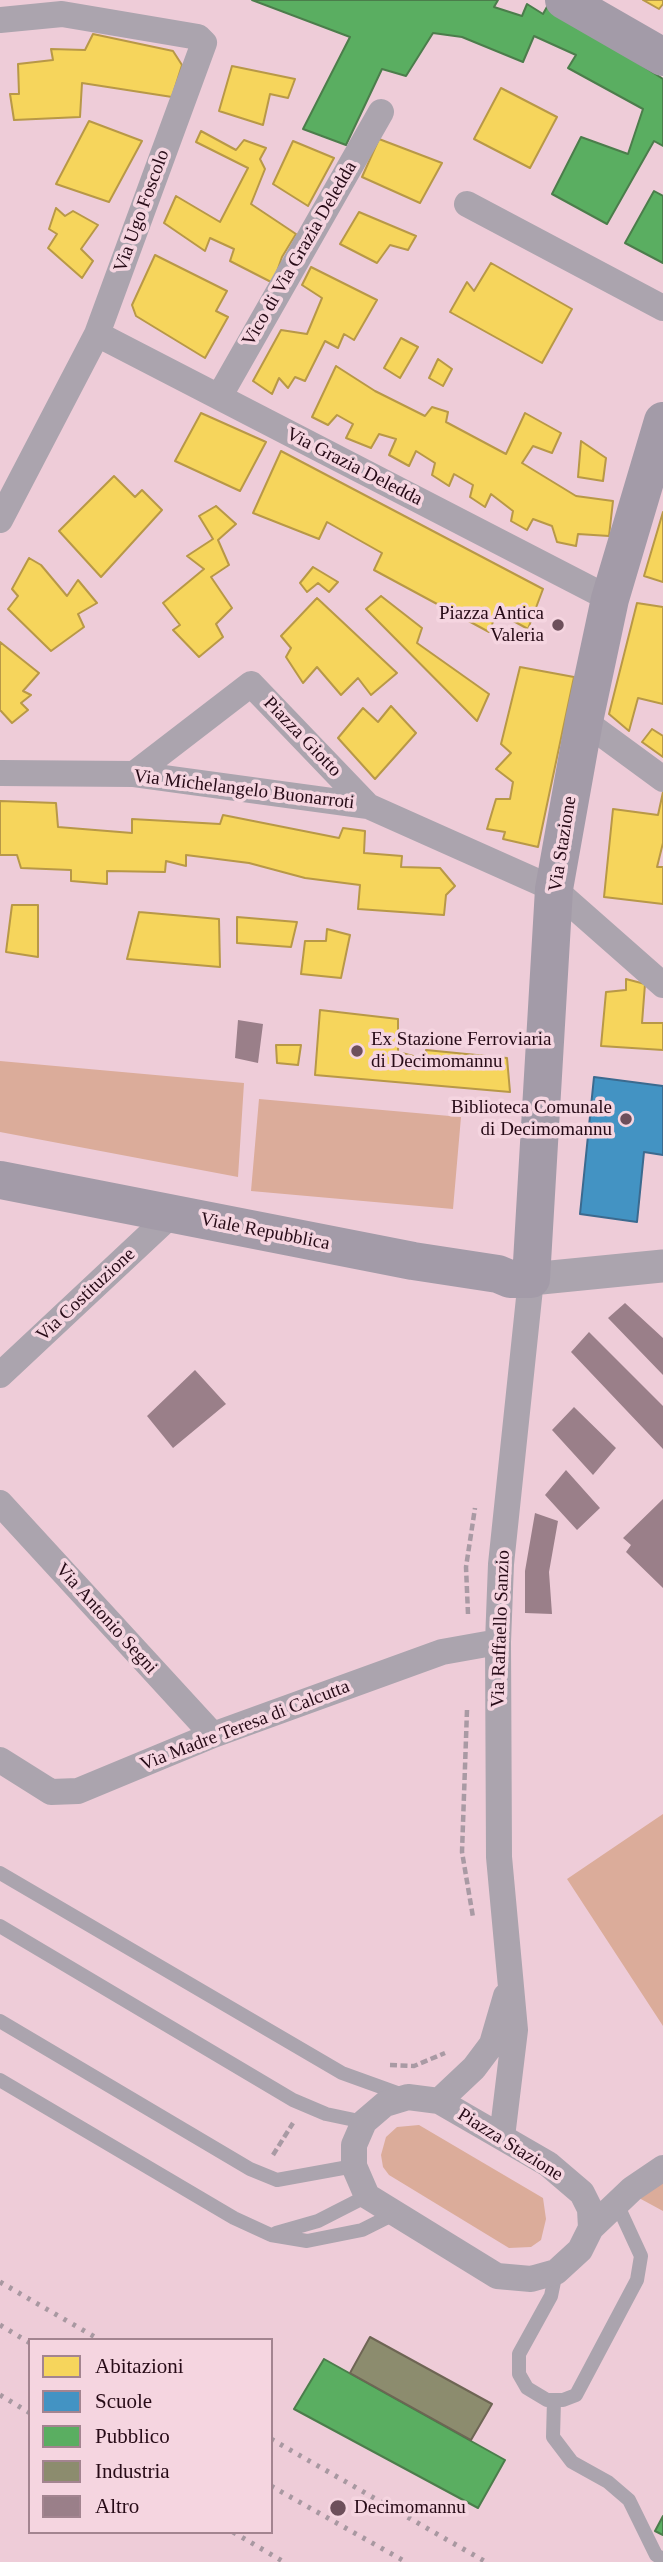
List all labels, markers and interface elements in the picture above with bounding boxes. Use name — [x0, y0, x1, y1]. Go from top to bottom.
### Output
street label: Via Ugo Foscolo — [109, 147, 175, 275]
street label: Vico di Via Grazia Deledda — [238, 157, 362, 351]
street label: Via Grazia Deledda — [282, 423, 426, 511]
place label: Piazza Antica Valeria — [439, 603, 544, 647]
marker: Piazza Antica Valeria — [550, 617, 566, 633]
street label: Piazza Giotto — [258, 692, 346, 782]
street label: Via Michelangelo Buonarroti — [132, 765, 356, 815]
street label: Via Stazione — [544, 795, 582, 893]
place label: Ex Stazione Ferroviaria di Decimomannu — [371, 1029, 551, 1073]
marker: Ex Stazione Ferroviaria di Decimomannu — [349, 1043, 365, 1059]
place label: Biblioteca Comunale di Decimomannu — [451, 1097, 612, 1141]
marker: Biblioteca Comunale di Decimomannu — [618, 1111, 634, 1127]
street label: Viale Repubblica — [198, 1208, 332, 1256]
street label: Via Costituzione — [32, 1243, 140, 1347]
street label: Via Raffaello Sanzio — [487, 1550, 515, 1708]
street label: Via Antonio Segni — [50, 1559, 162, 1679]
street label: Via Madre Teresa di Calcutta — [137, 1676, 353, 1776]
street label: Piazza Stazione — [453, 2104, 567, 2186]
legend — [28, 2338, 273, 2534]
text: Abitazioni — [95, 2354, 184, 2378]
text: Scuole — [95, 2389, 152, 2413]
text: Pubblico — [95, 2424, 170, 2448]
text: Industria — [95, 2459, 170, 2483]
text: Altro — [95, 2494, 139, 2518]
place label: Decimomannu — [354, 2497, 466, 2519]
marker: Decimomannu — [328, 2498, 348, 2518]

